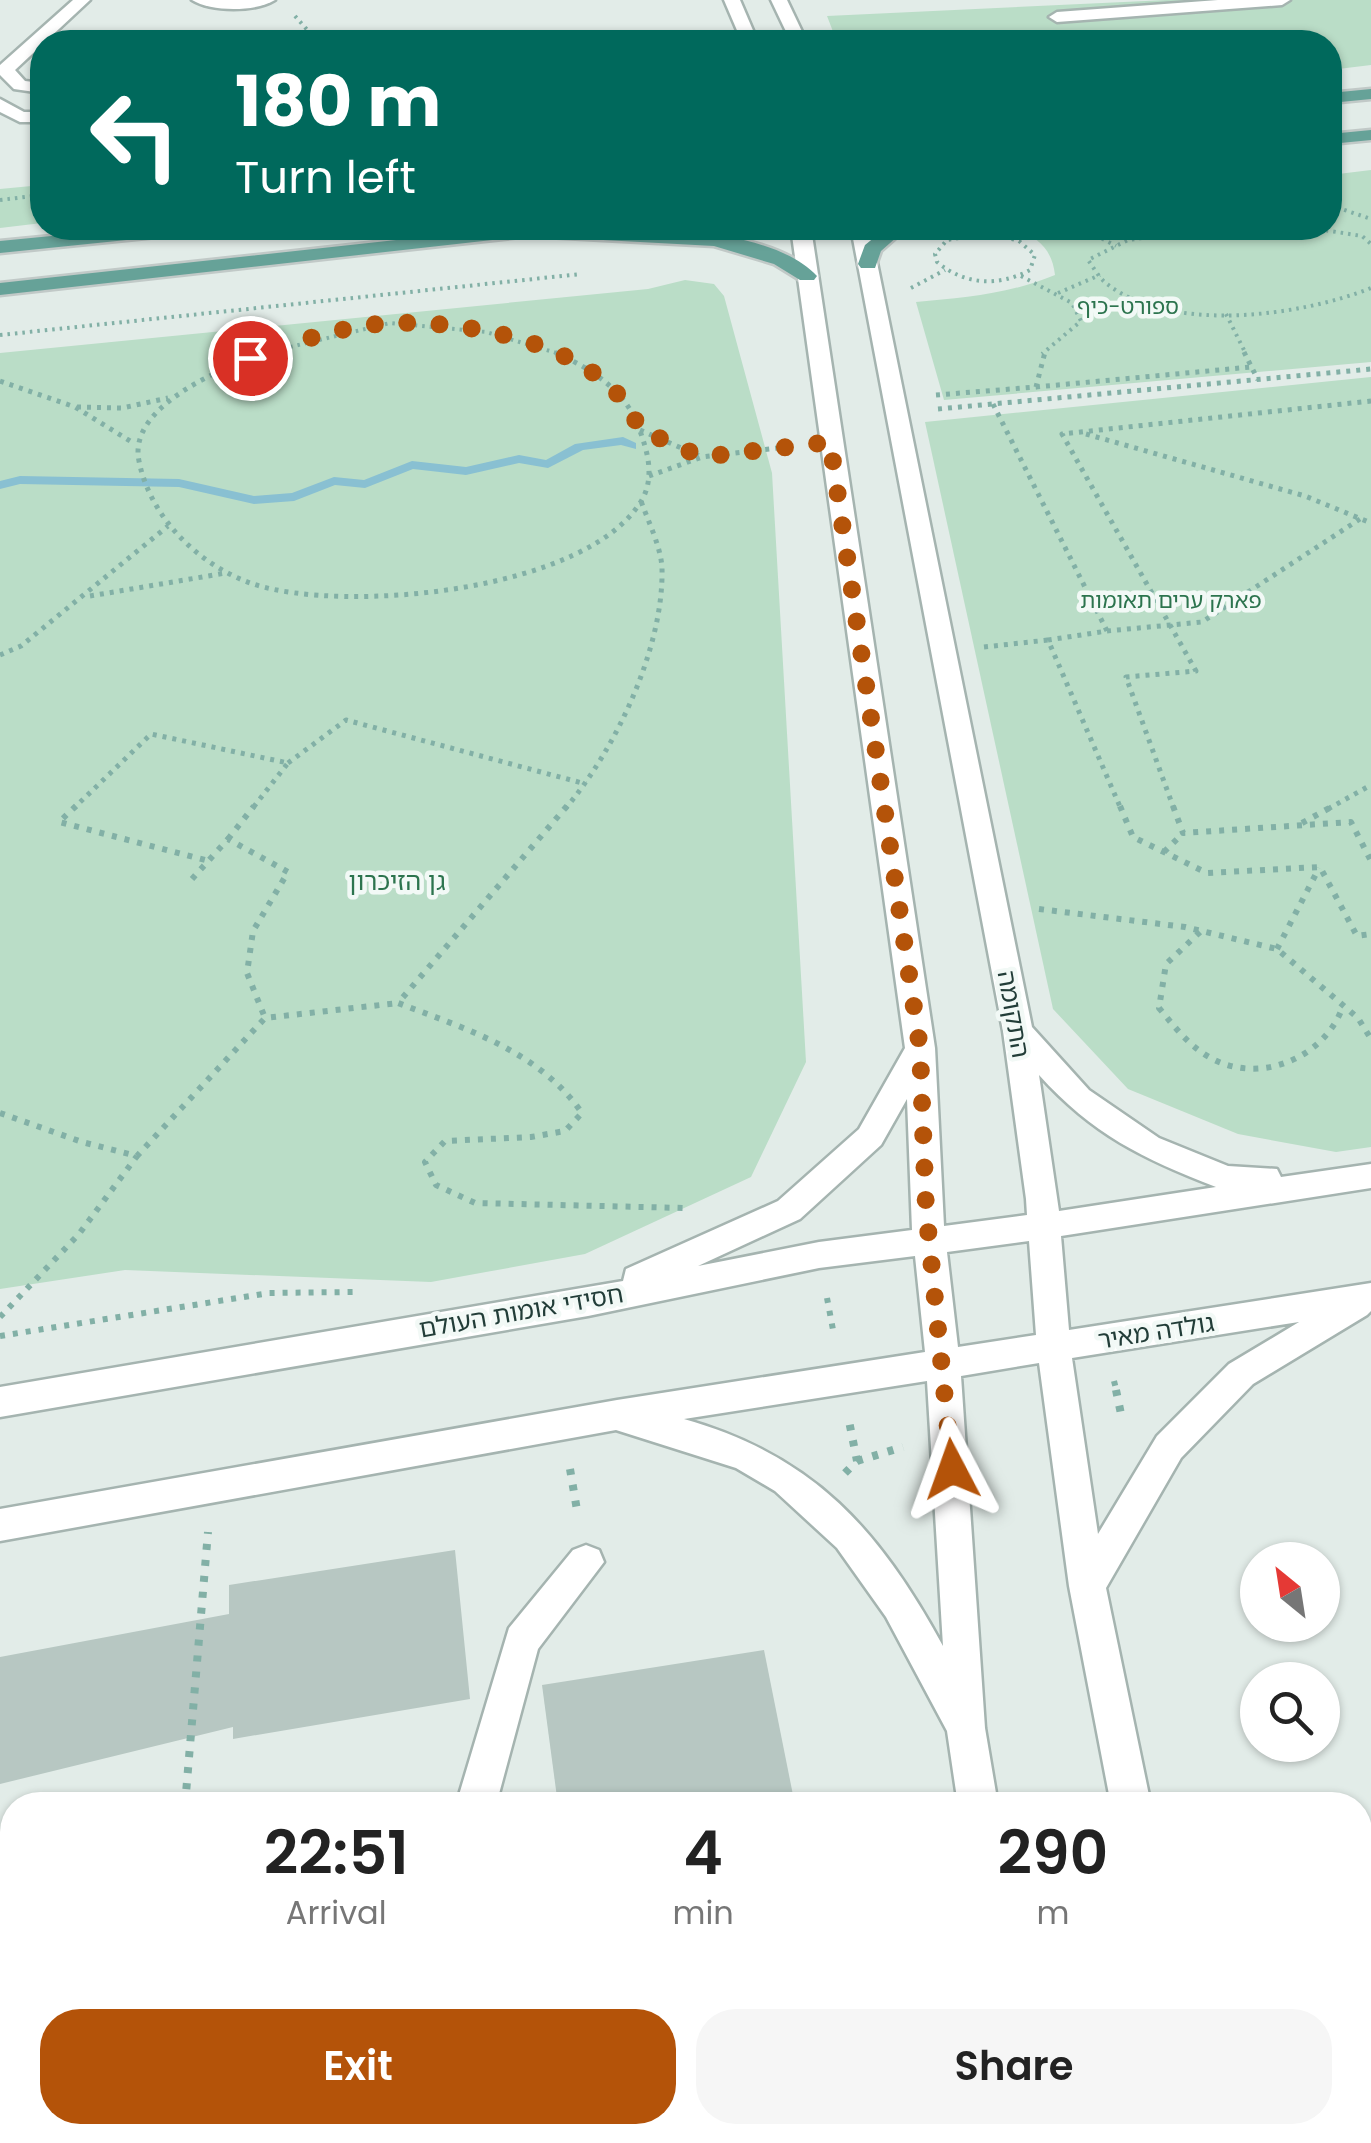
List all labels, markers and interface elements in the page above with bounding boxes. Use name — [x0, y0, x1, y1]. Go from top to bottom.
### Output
text: 180 m — [235, 52, 441, 151]
icon: left — [70, 70, 200, 200]
text: Turn left — [235, 146, 416, 209]
park label: ספורט-כיף — [1077, 291, 1179, 322]
pin — [208, 316, 293, 401]
icon: arrive — [223, 331, 278, 386]
park label: פארק ערים תאומות — [1080, 585, 1262, 616]
park label: גן הזיכרון — [348, 864, 446, 899]
street label: התקומה — [989, 968, 1038, 1061]
street label: חסידי אומות העולם — [416, 1276, 626, 1347]
street label: גולדה מאיר — [1096, 1305, 1217, 1358]
position arrow — [900, 1417, 1004, 1521]
north arrow — [1240, 1542, 1340, 1642]
map controls — [1240, 1542, 1340, 1762]
button: search — [1240, 1662, 1340, 1762]
text: 22:51 — [264, 1811, 409, 1895]
text: 4 — [683, 1811, 723, 1895]
text: 290 — [998, 1811, 1108, 1895]
text: Arrival — [286, 1890, 387, 1935]
text: min — [672, 1890, 734, 1935]
text: m — [1036, 1890, 1069, 1935]
button: Exit — [40, 2009, 676, 2124]
button: Share — [696, 2009, 1332, 2124]

